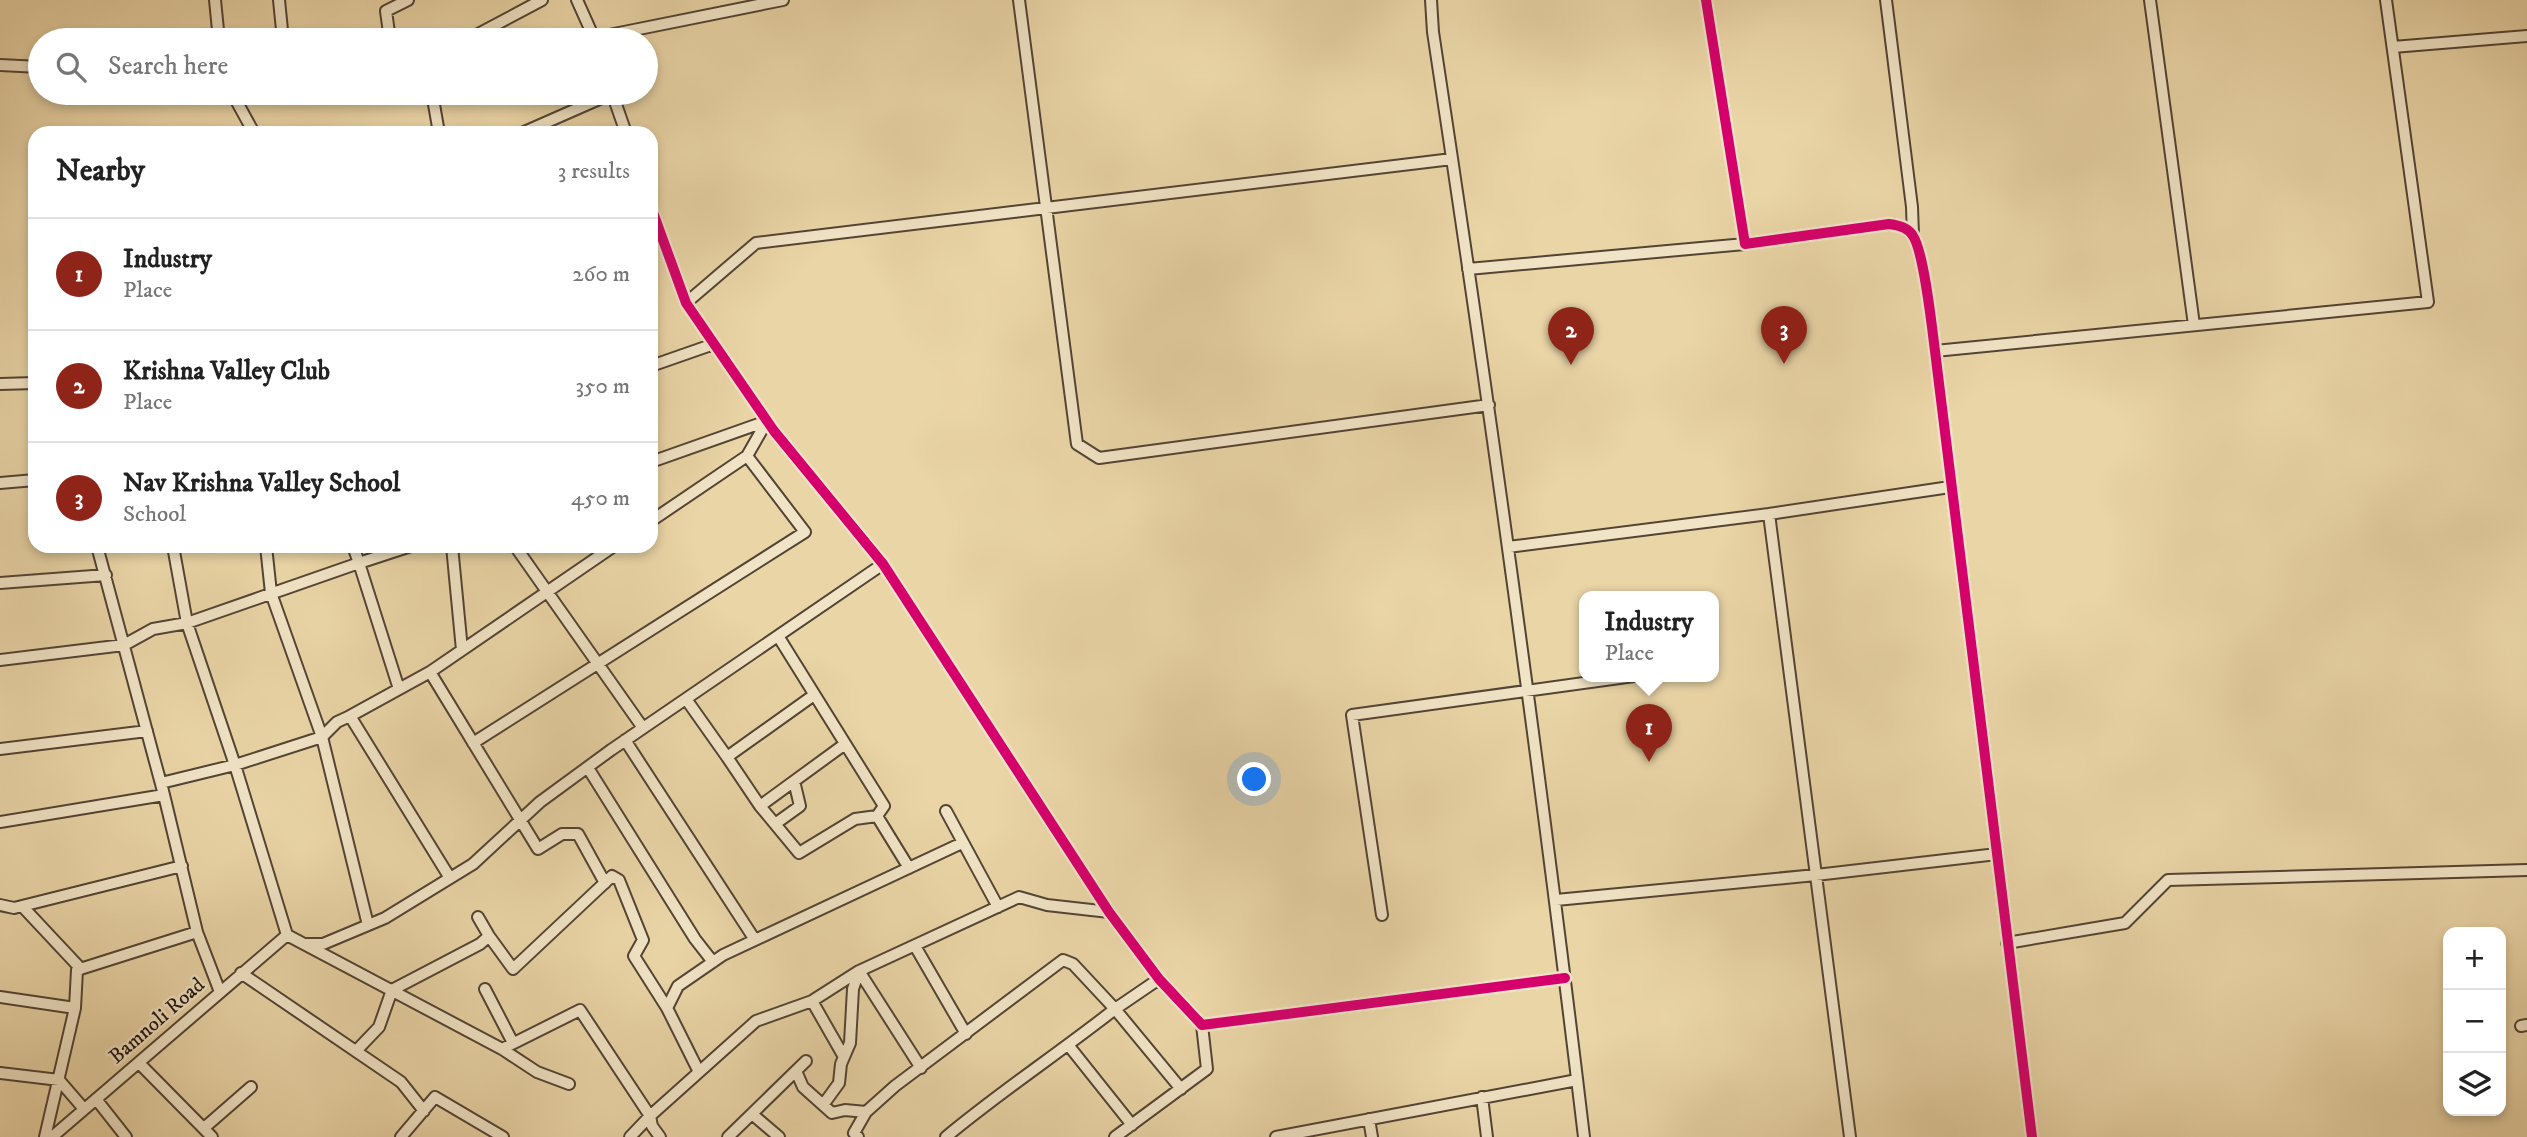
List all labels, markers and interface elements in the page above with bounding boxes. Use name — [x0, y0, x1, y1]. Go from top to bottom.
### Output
search box — [28, 28, 658, 105]
icon: search — [52, 48, 90, 86]
text: Search here — [108, 50, 228, 83]
text: Nearby — [56, 153, 145, 190]
text: 3 results — [558, 157, 630, 186]
text: Industry — [123, 243, 212, 276]
text: 1 — [75, 260, 83, 289]
text: 260 m — [572, 260, 630, 289]
text: Place — [123, 276, 172, 305]
pin: 3 — [1761, 306, 1807, 364]
pin: 2 — [1548, 307, 1594, 365]
text: Krishna Valley Club — [123, 355, 330, 388]
text: 2 — [73, 372, 85, 401]
text: 350 m — [575, 372, 630, 401]
text: Place — [123, 388, 172, 417]
text: Nav Krishna Valley School — [123, 467, 400, 500]
text: 3 — [75, 484, 83, 513]
text: 450 m — [571, 484, 630, 513]
text: School — [123, 500, 186, 529]
popup — [1579, 591, 1719, 682]
text: Industry — [1605, 606, 1693, 639]
text: Place — [1605, 639, 1654, 668]
pin: 1 — [1626, 704, 1672, 762]
your location — [1237, 762, 1271, 796]
map controls — [2443, 927, 2506, 1116]
button: + — [2443, 927, 2506, 990]
street label: Bamnoli Road — [104, 972, 211, 1070]
button: − — [2443, 990, 2506, 1053]
button: layers — [2443, 1053, 2506, 1116]

